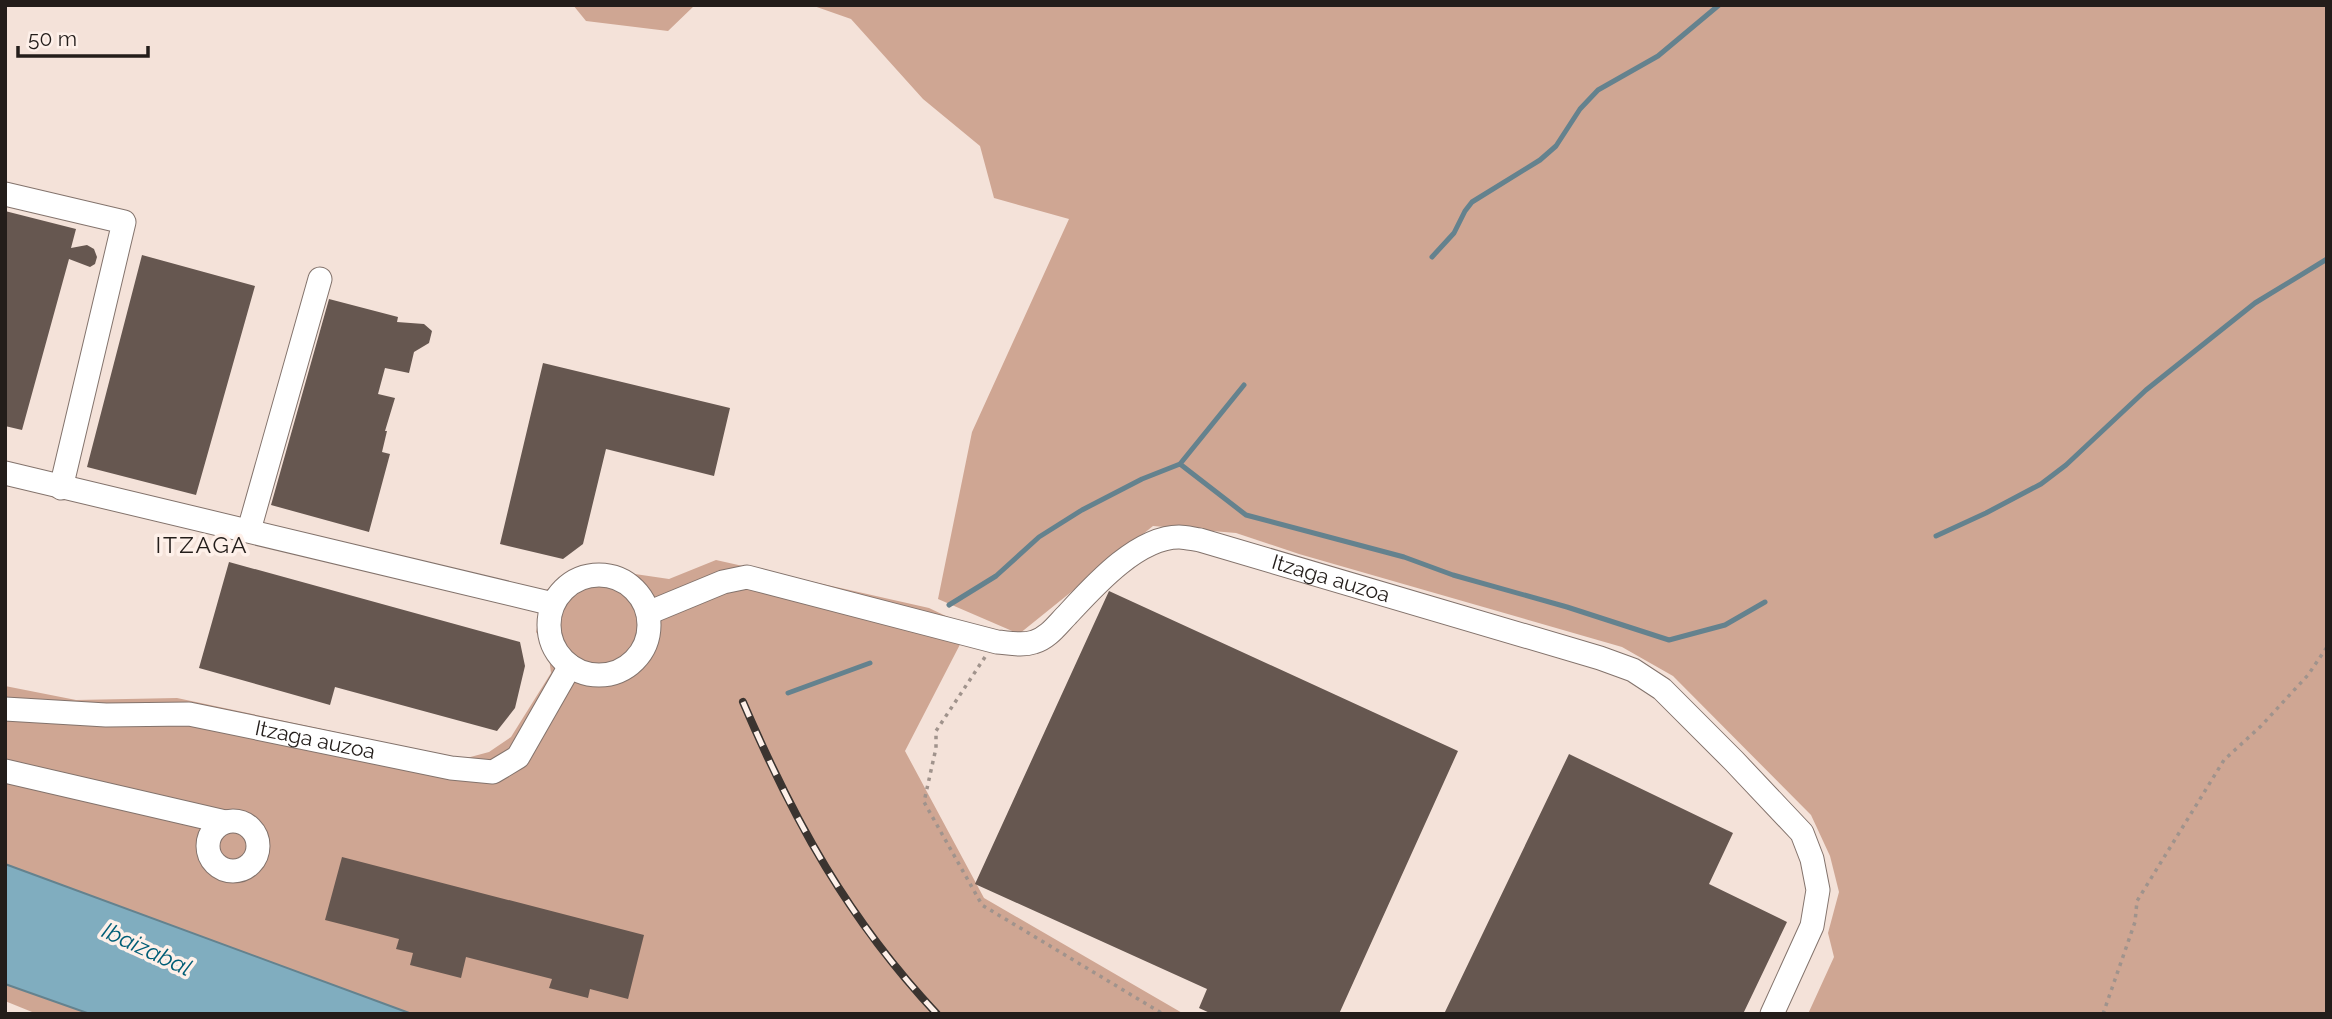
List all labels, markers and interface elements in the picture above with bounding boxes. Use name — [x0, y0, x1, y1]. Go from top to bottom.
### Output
scale bar — [18, 14, 147, 58]
text: 50 m — [28, 26, 77, 51]
district label: ITZAGA — [155, 531, 249, 558]
street label: Itzaga auzoa — [1269, 549, 1393, 607]
street label: Itzaga auzoa — [253, 715, 377, 764]
water label: Ibaizabal — [98, 916, 196, 981]

